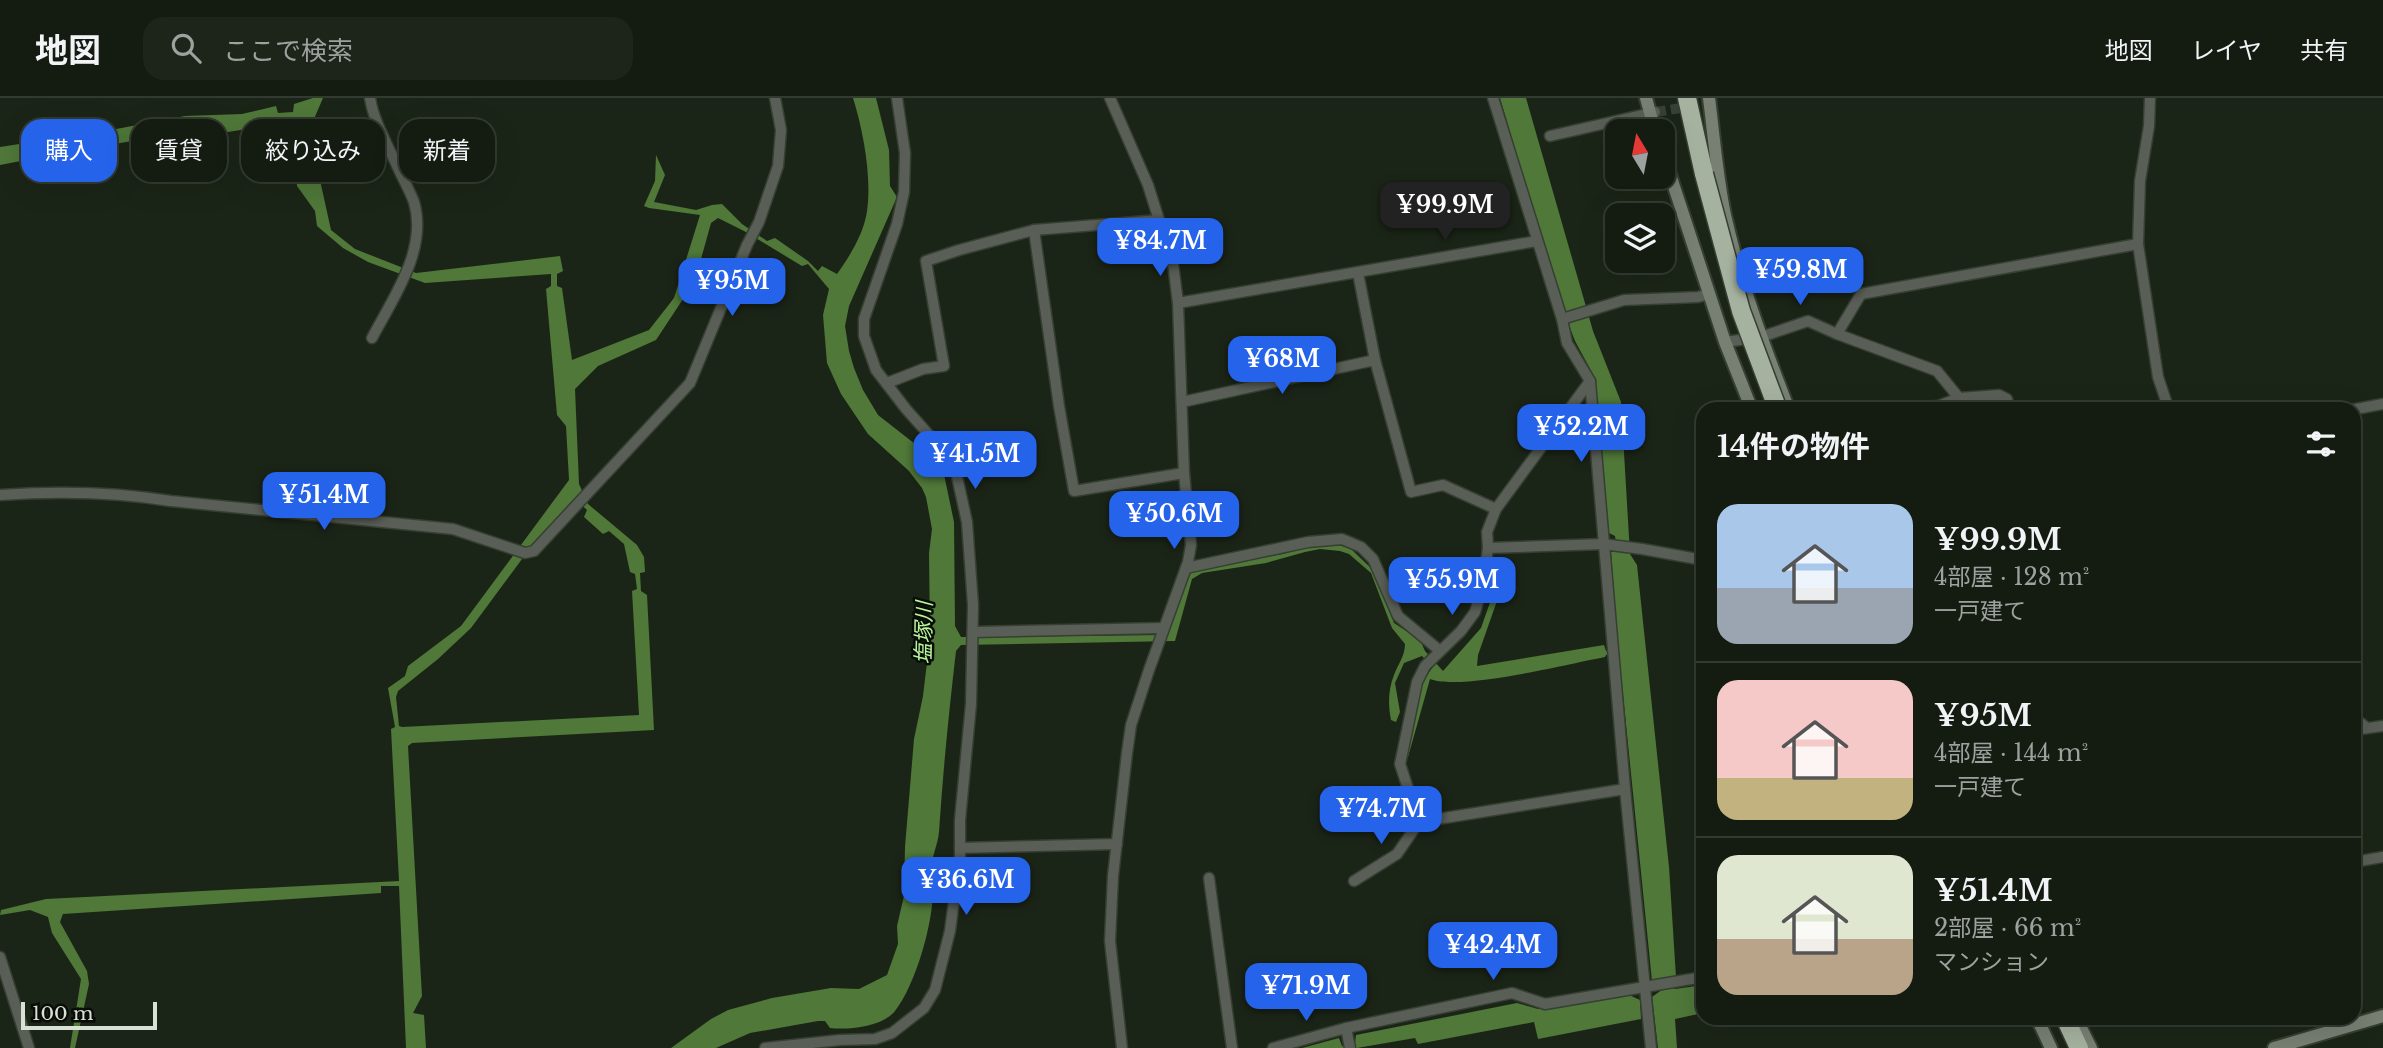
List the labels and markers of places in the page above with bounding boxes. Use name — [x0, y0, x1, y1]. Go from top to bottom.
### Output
pin: ¥99.9M — [1388, 183, 1502, 242]
pin: ¥84.7M — [1103, 218, 1217, 278]
pin: ¥59.8M — [1743, 248, 1857, 307]
pin: ¥95M — [691, 258, 773, 318]
pin: ¥68M — [1241, 336, 1323, 396]
pin: ¥52.2M — [1524, 404, 1638, 464]
pin: ¥41.5M — [918, 432, 1032, 491]
pin: ¥51.4M — [267, 472, 381, 532]
pin: ¥50.6M — [1117, 491, 1231, 551]
pin: ¥55.9M — [1395, 558, 1509, 617]
pin: ¥74.7M — [1324, 786, 1438, 846]
pin: ¥36.6M — [909, 858, 1023, 917]
pin: ¥42.4M — [1436, 922, 1550, 982]
pin: ¥71.9M — [1249, 964, 1363, 1023]

